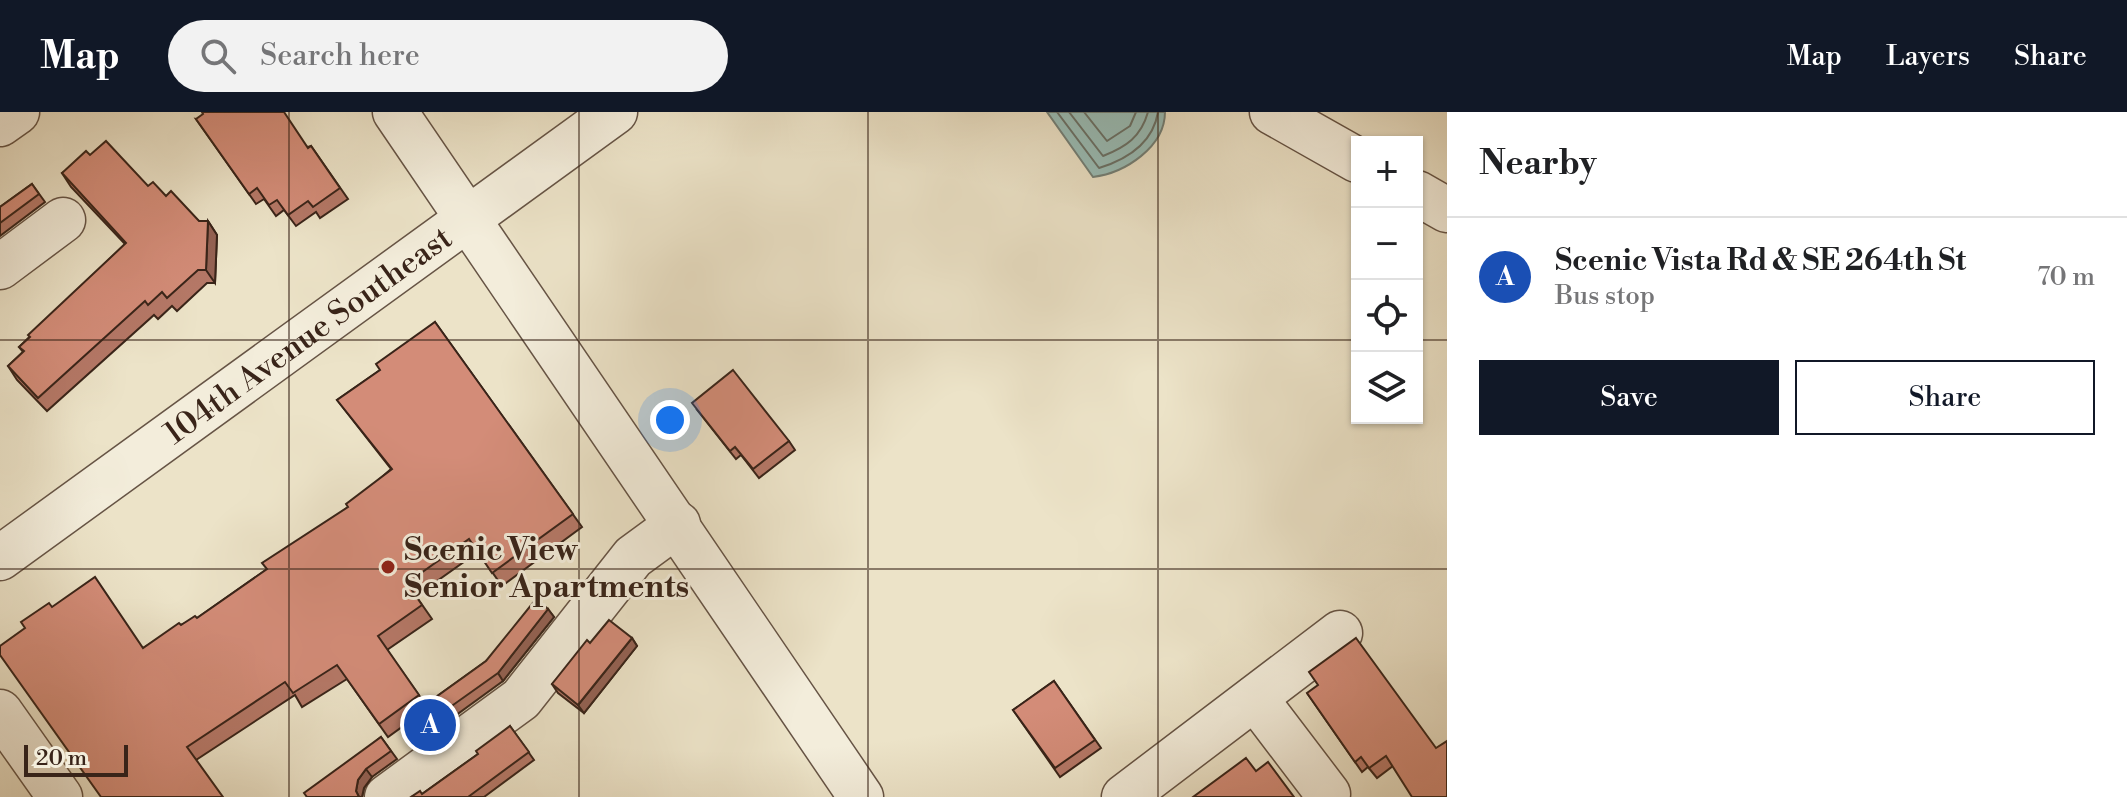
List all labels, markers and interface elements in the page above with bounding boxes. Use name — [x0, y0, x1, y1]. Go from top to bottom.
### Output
search box — [168, 20, 728, 92]
text: Map — [40, 33, 120, 80]
icon: search — [196, 34, 240, 78]
text: Search here — [260, 37, 420, 75]
text: Map — [1787, 39, 1842, 74]
text: Layers — [1886, 39, 1970, 74]
text: Share — [2014, 39, 2087, 74]
map controls — [1351, 136, 1423, 424]
button: + — [1351, 136, 1423, 208]
text: Nearby — [1479, 143, 1597, 185]
button: − — [1351, 208, 1423, 280]
street label: 104th Avenue Southeast — [156, 218, 460, 453]
text: Scenic Vista Rd & SE 264th St — [1555, 242, 1966, 280]
text: A — [1496, 261, 1514, 293]
text: 70 m — [2037, 261, 2095, 293]
button: locate — [1351, 280, 1423, 352]
text: Bus stop — [1555, 280, 1655, 312]
button: layers — [1351, 352, 1423, 424]
button: Save — [1479, 360, 1779, 435]
button: Share — [1795, 360, 2095, 435]
your location — [650, 400, 690, 440]
place label: Scenic View Senior Apartments — [404, 530, 689, 607]
marker: Scenic View Senior Apartments — [379, 558, 397, 576]
pin: A — [404, 695, 456, 755]
scale bar — [24, 741, 128, 777]
text: 20 m — [36, 745, 87, 772]

